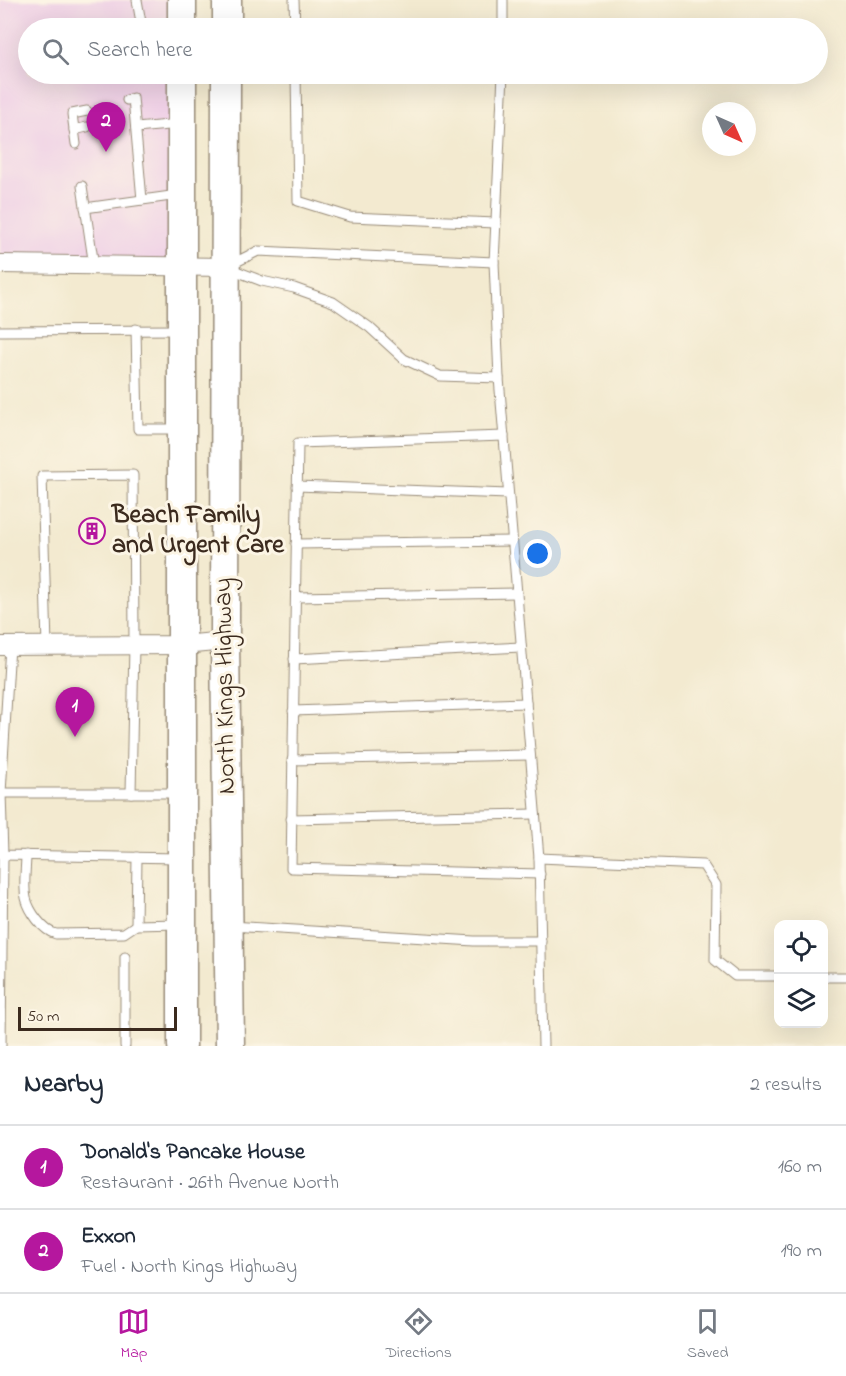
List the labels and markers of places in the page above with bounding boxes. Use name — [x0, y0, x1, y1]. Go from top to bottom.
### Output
pin: 2 — [86, 102, 126, 152]
place label: Beach Family and Urgent Care — [111, 497, 285, 566]
building icon: Beach Family and Urgent Care — [77, 516, 107, 546]
pin: 1 — [56, 688, 94, 737]

